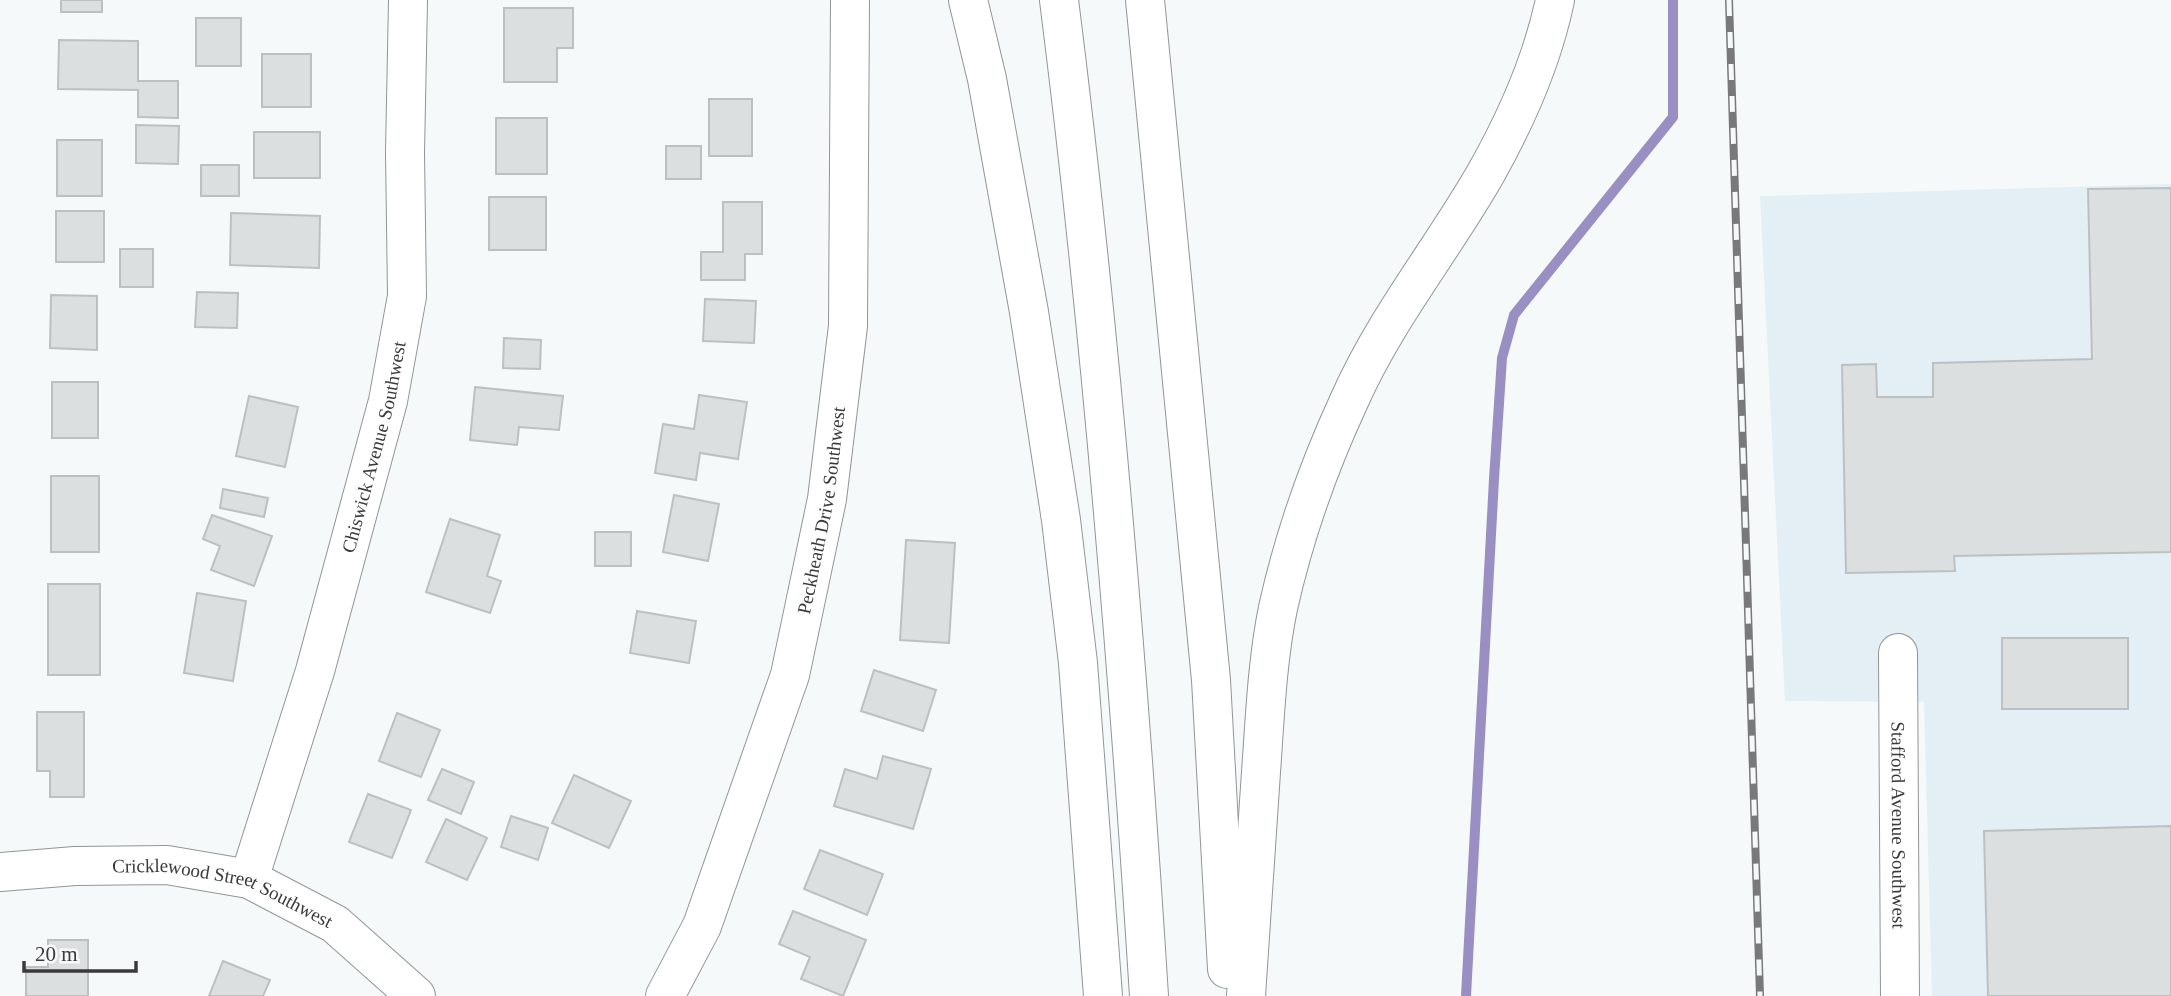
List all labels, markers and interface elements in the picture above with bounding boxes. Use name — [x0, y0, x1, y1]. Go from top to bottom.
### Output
street label: Chiswick Avenue Southwest — [337, 339, 410, 555]
street label: Peckheath Drive Southwest — [793, 405, 849, 616]
street label: Stafford Avenue Southwest — [1887, 721, 1910, 929]
street label: Cricklewood Street Southwest — [112, 855, 337, 932]
scale bar — [24, 930, 136, 974]
text: 20 m — [35, 942, 78, 966]

